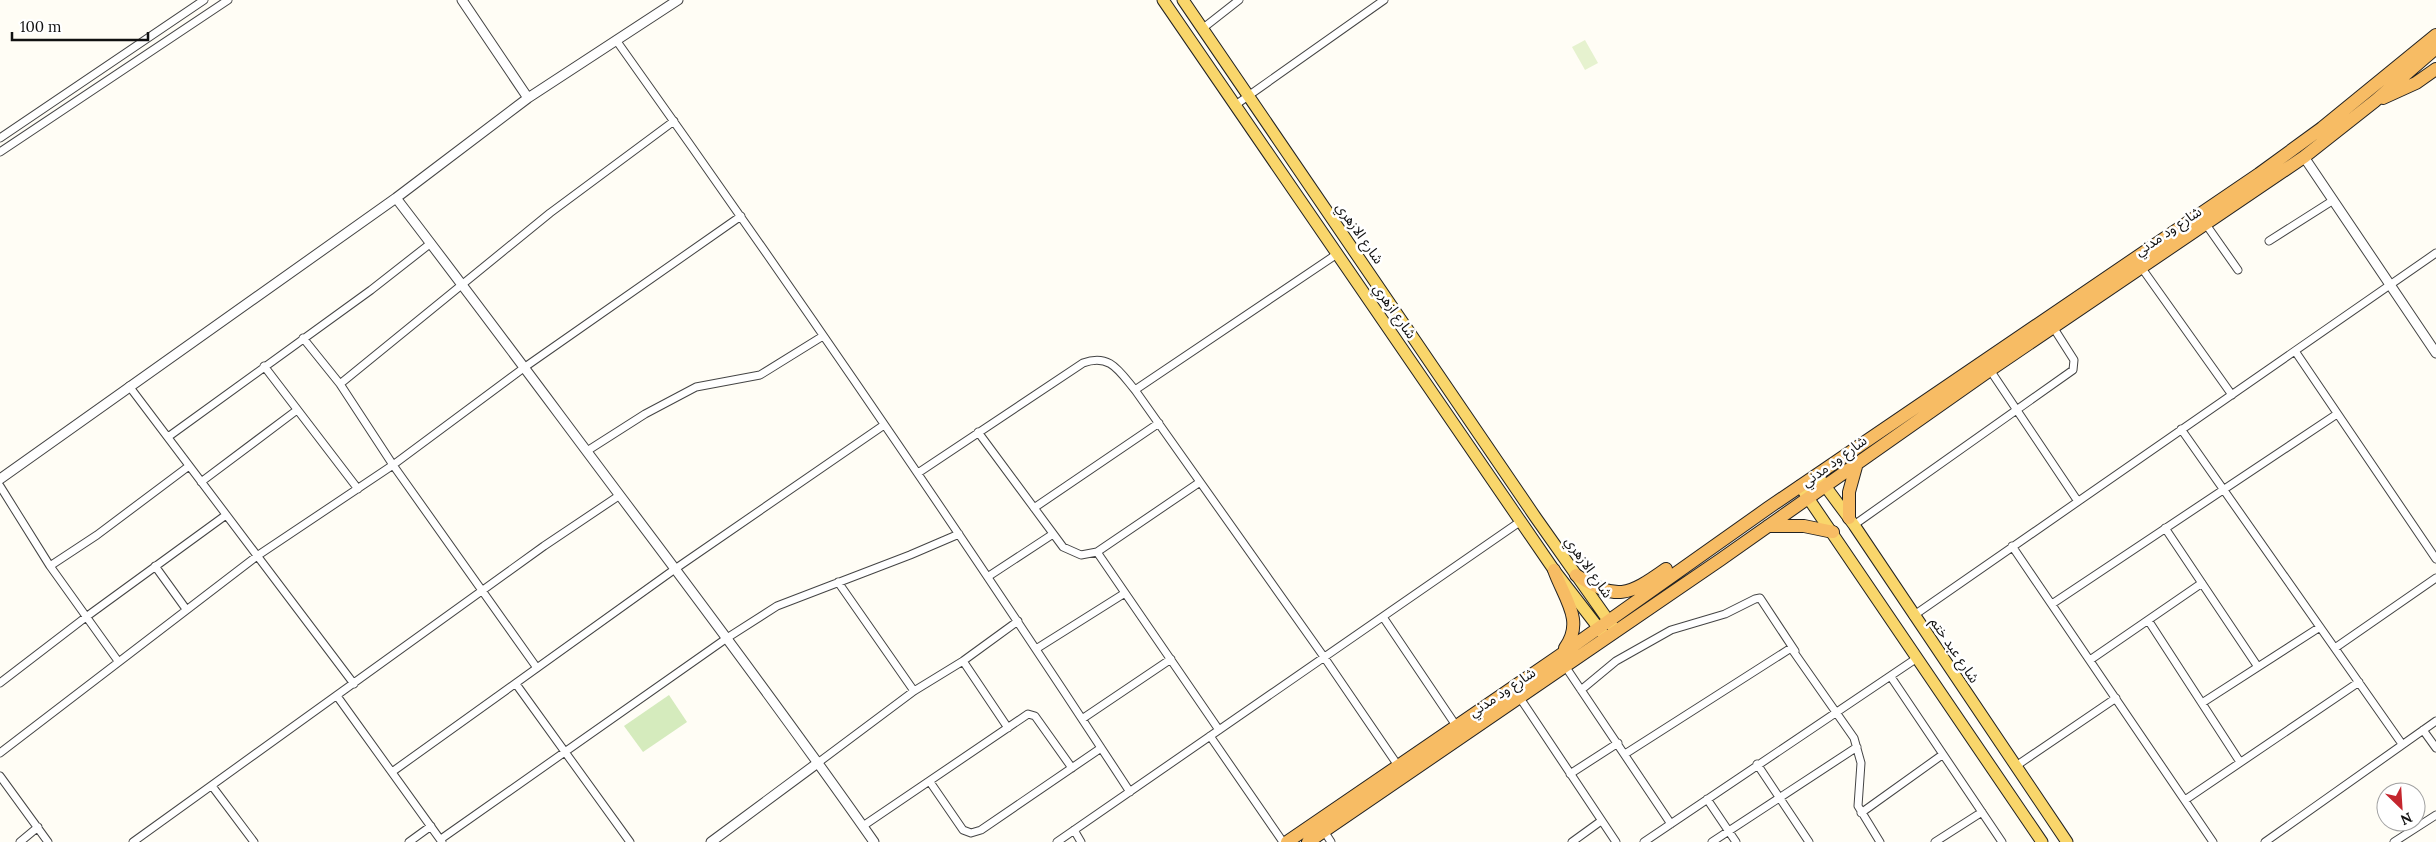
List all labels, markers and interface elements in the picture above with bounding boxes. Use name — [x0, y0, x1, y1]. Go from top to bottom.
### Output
scale bar — [12, 10, 149, 42]
text: 100 m — [20, 17, 61, 36]
street label: شارع الازهري — [1330, 199, 1388, 269]
street label: شارع ود مدني — [2131, 202, 2206, 262]
street label: شارع ازهري — [1368, 280, 1420, 343]
street label: شارع ود مدني — [1798, 431, 1872, 493]
street label: شارع الازهري — [1559, 533, 1617, 603]
street label: شارع عبد ختم — [1925, 614, 1984, 687]
street label: شارع ود مدني — [1465, 663, 1540, 723]
north arrow — [2376, 782, 2426, 832]
text: N — [2398, 808, 2415, 829]

